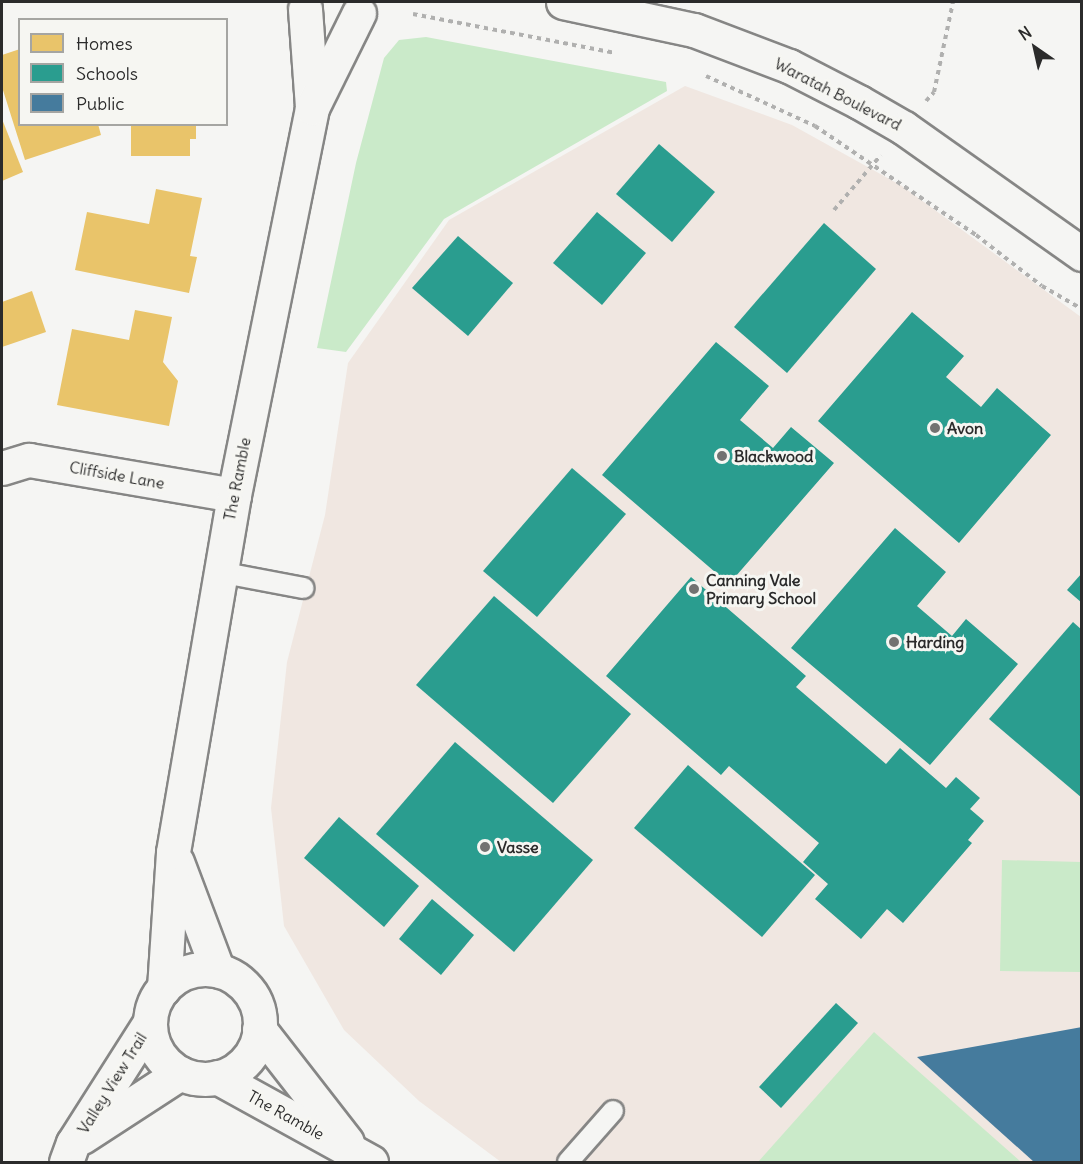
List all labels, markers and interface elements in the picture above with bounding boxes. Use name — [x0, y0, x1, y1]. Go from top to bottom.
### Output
legend — [18, 18, 228, 126]
north arrow — [1005, 18, 1065, 78]
text: N — [1015, 22, 1035, 44]
text: Homes — [76, 32, 133, 55]
street label: Waratah Boulevard — [771, 54, 905, 134]
text: Schools — [76, 62, 138, 85]
text: Public — [76, 92, 125, 115]
place label: Avon — [947, 418, 983, 438]
marker: Avon — [928, 421, 942, 435]
street label: The Ramble — [220, 436, 254, 522]
place label: Blackwood — [734, 446, 813, 466]
marker: Blackwood — [715, 449, 729, 463]
street label: Cliffside Lane — [68, 457, 166, 493]
place label: Canning Vale Primary School — [706, 570, 816, 608]
marker: Canning Vale Primary School — [687, 582, 701, 596]
place label: Harding — [906, 632, 964, 652]
marker: Harding — [887, 635, 901, 649]
place label: Vasse — [497, 837, 539, 857]
marker: Vasse — [478, 840, 492, 854]
street label: Valley View Trail — [73, 1029, 151, 1137]
street label: The Ramble — [244, 1086, 328, 1144]

